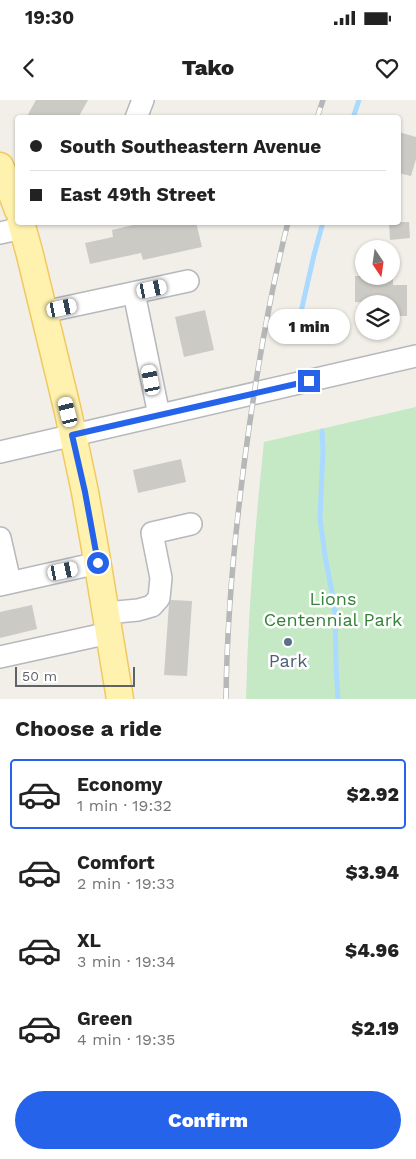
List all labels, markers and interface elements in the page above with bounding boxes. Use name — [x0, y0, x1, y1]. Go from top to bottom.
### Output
text: 19:30 — [25, 6, 74, 29]
icon: back — [15, 54, 43, 82]
icon: heart — [373, 54, 401, 82]
text: Tako — [182, 55, 234, 80]
text: South Southeastern Avenue — [60, 135, 321, 158]
text: East 49th Street — [60, 183, 215, 206]
north arrow — [355, 240, 400, 285]
map controls — [355, 240, 400, 340]
car — [135, 279, 168, 299]
button: layers — [355, 295, 400, 340]
car — [45, 298, 78, 318]
callout: 1 min — [268, 308, 350, 344]
text: 1 min — [288, 317, 330, 336]
car — [140, 364, 161, 396]
route end — [298, 370, 320, 392]
car — [57, 396, 78, 428]
route start — [87, 552, 109, 574]
car — [46, 561, 79, 581]
park label: Lions Centennial Park — [264, 588, 402, 630]
marker: Park — [282, 636, 294, 648]
place label: Park — [269, 650, 307, 671]
scale bar — [15, 664, 135, 687]
text: 50 m — [22, 668, 57, 684]
text: Choose a ride — [15, 716, 162, 741]
icon: car — [17, 772, 62, 817]
text: Economy — [77, 773, 162, 796]
text: $2.92 — [346, 783, 399, 806]
text: 1 min · 19:32 — [77, 796, 172, 815]
icon: car — [17, 850, 62, 895]
text: Comfort — [77, 851, 155, 874]
text: $3.94 — [345, 861, 399, 884]
text: 2 min · 19:33 — [77, 874, 175, 893]
icon: car — [17, 928, 62, 973]
text: XL — [77, 929, 101, 952]
text: $4.96 — [345, 939, 399, 962]
text: 3 min · 19:34 — [77, 952, 175, 971]
icon: car — [17, 1006, 62, 1051]
text: Green — [77, 1007, 133, 1030]
text: $2.19 — [351, 1017, 399, 1040]
text: 4 min · 19:35 — [77, 1030, 175, 1049]
button: Confirm — [15, 1091, 401, 1149]

